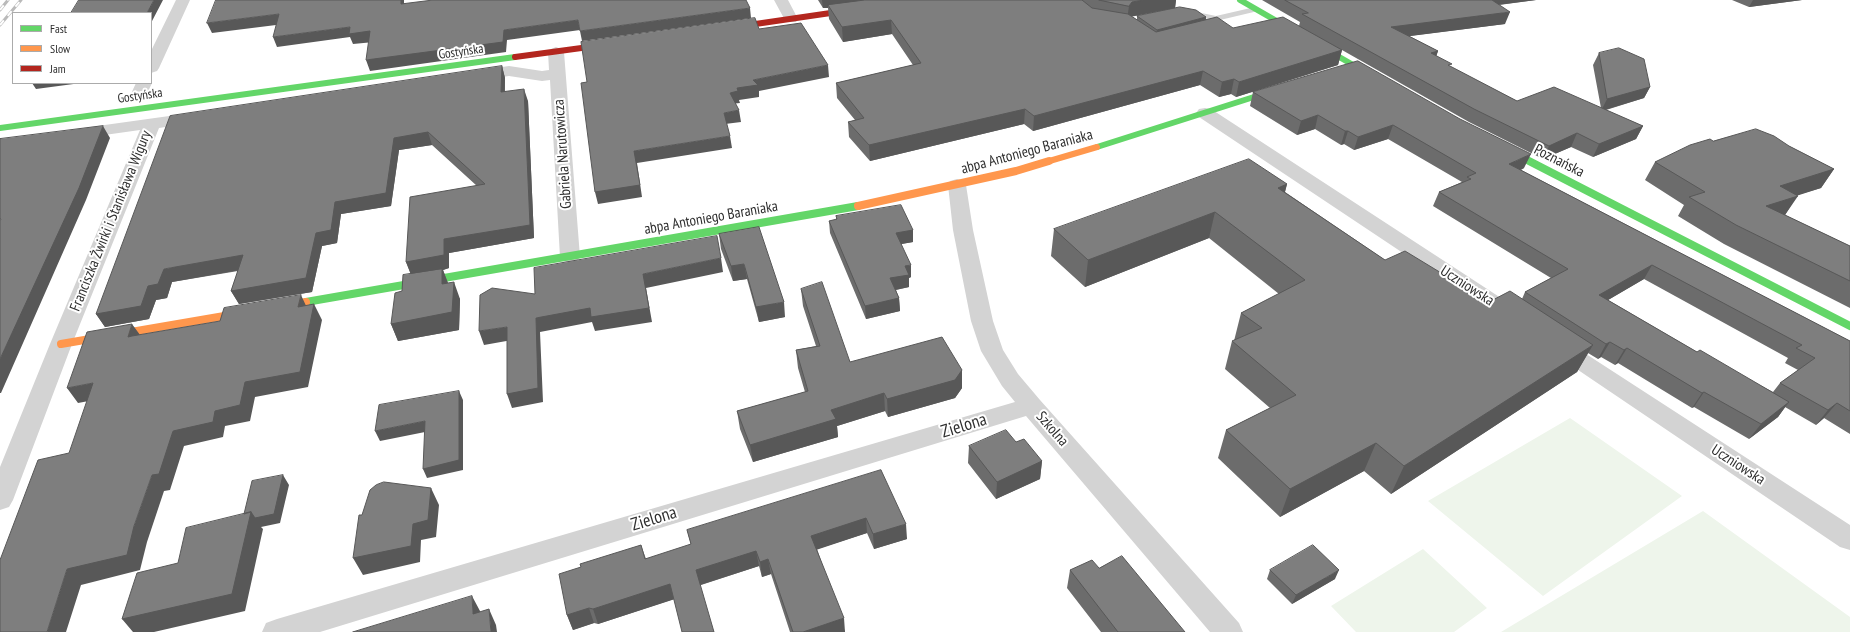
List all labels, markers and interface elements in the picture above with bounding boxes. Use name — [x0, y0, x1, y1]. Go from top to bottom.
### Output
legend — [12, 12, 152, 84]
text: Fast — [50, 21, 67, 36]
text: Slow — [50, 41, 70, 56]
street label: Gostyńska — [438, 41, 484, 63]
text: Jam — [50, 61, 66, 76]
street label: Gostyńska — [117, 85, 163, 107]
street label: Gabriela Narutowicza — [550, 99, 576, 209]
street label: abpa Antoniego Baraniaka — [959, 126, 1095, 178]
street label: Franciszka Żwirki i Stanisława Wigury — [66, 128, 156, 314]
street label: Poznańska — [1531, 141, 1587, 181]
street label: abpa Antoniego Baraniaka — [643, 197, 779, 239]
street label: Uczniowska — [1437, 262, 1497, 310]
street label: Szkolna — [1032, 408, 1072, 450]
street label: Zielona — [939, 409, 989, 443]
street label: Uczniowska — [1708, 441, 1768, 489]
street label: Zielona — [629, 502, 679, 536]

